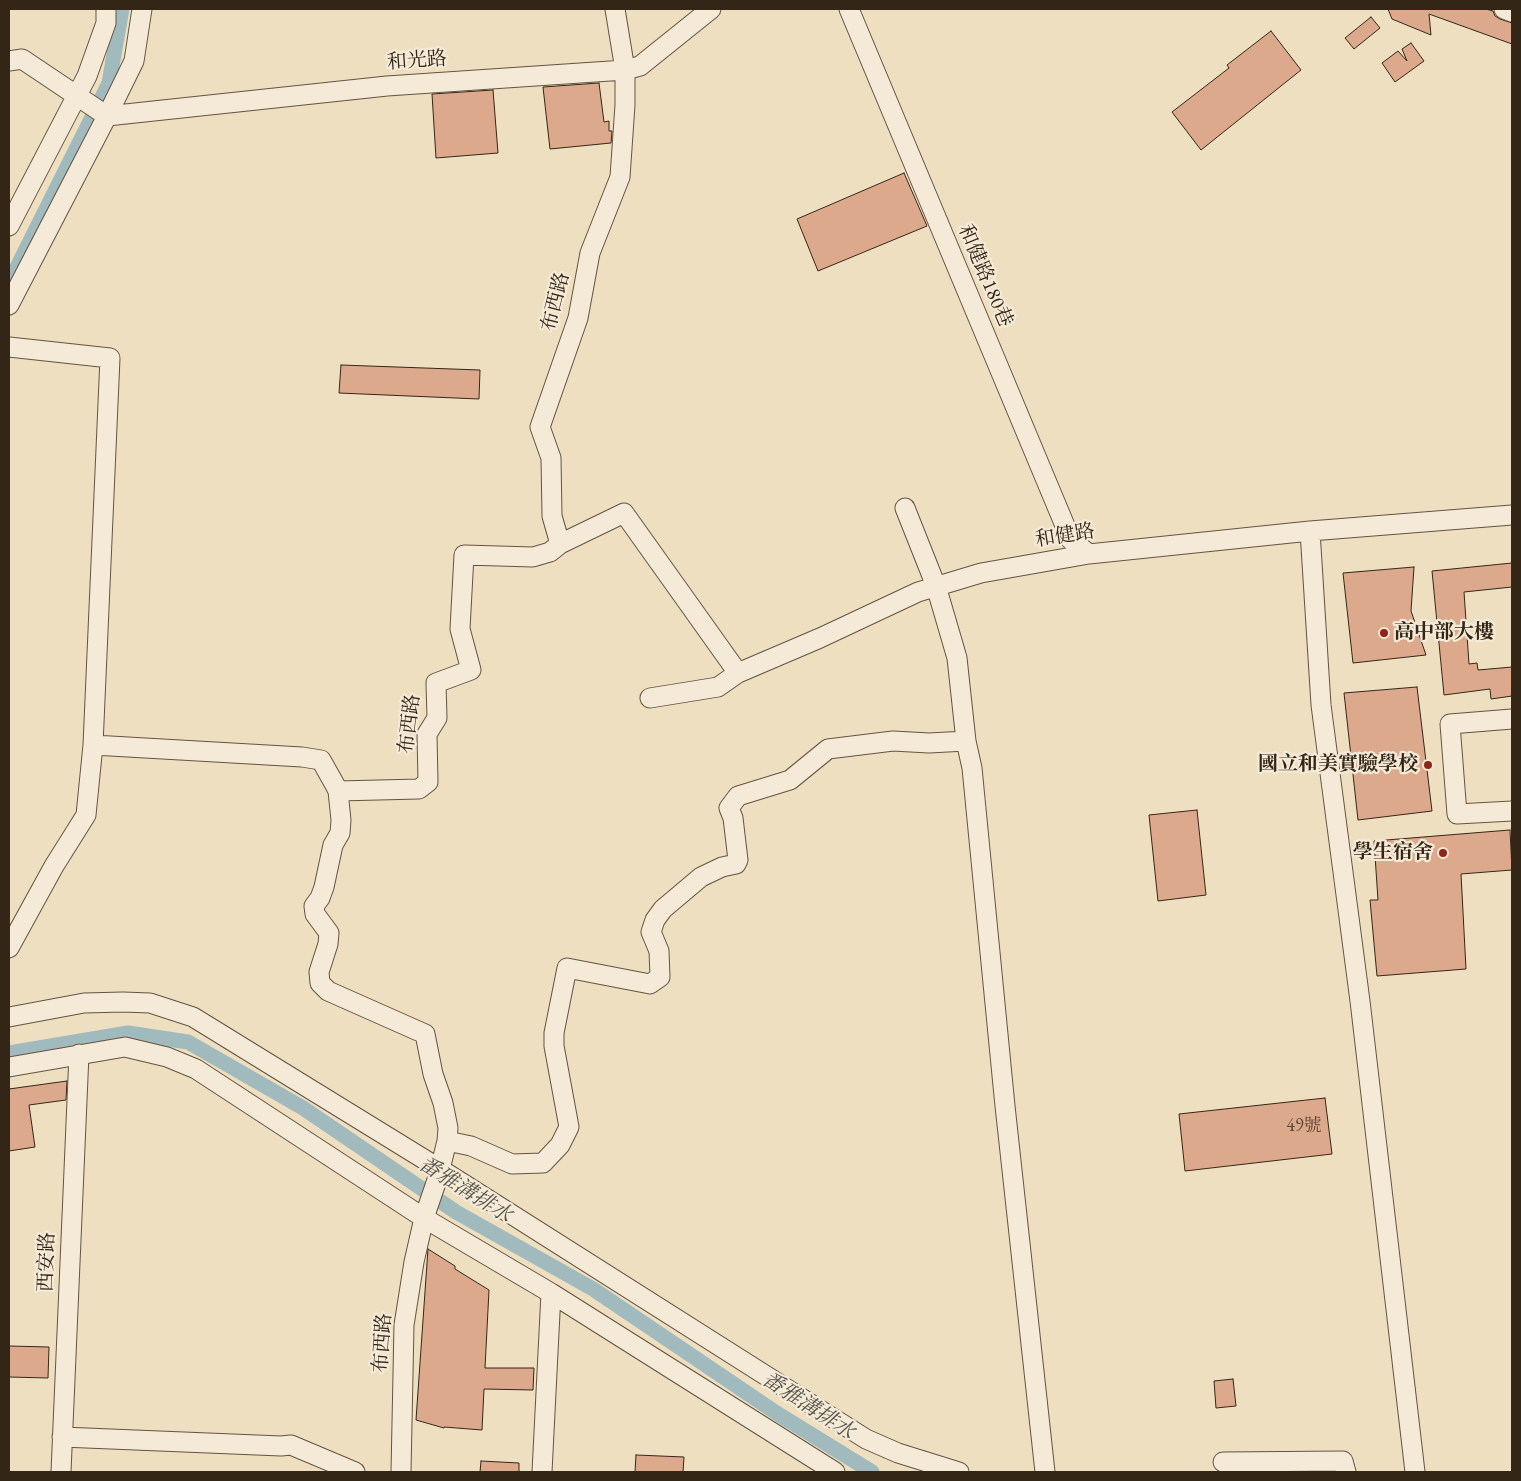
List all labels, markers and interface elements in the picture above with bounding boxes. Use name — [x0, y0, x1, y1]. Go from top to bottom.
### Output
street label: 和光路 — [386, 47, 448, 75]
street label: 和健路180巷 — [953, 221, 1017, 331]
street label: 布西路 — [537, 270, 575, 334]
street label: 和健路 — [1033, 519, 1097, 553]
place label: 高中部大樓 — [1394, 621, 1494, 645]
marker: 高中部大樓 — [1378, 627, 1390, 639]
street label: 布西路 — [394, 693, 426, 755]
place label: 國立和美實驗學校 — [1258, 753, 1418, 777]
marker: 國立和美實驗學校 — [1422, 759, 1434, 771]
place label: 學生宿舍 — [1353, 841, 1433, 865]
marker: 學生宿舍 — [1437, 847, 1449, 859]
house number: 49號 — [1286, 1115, 1322, 1137]
water label: 番雅溝排水 — [414, 1151, 516, 1229]
street label: 西安路 — [34, 1232, 60, 1292]
street label: 布西路 — [369, 1312, 397, 1374]
water label: 番雅溝排水 — [757, 1367, 859, 1445]

